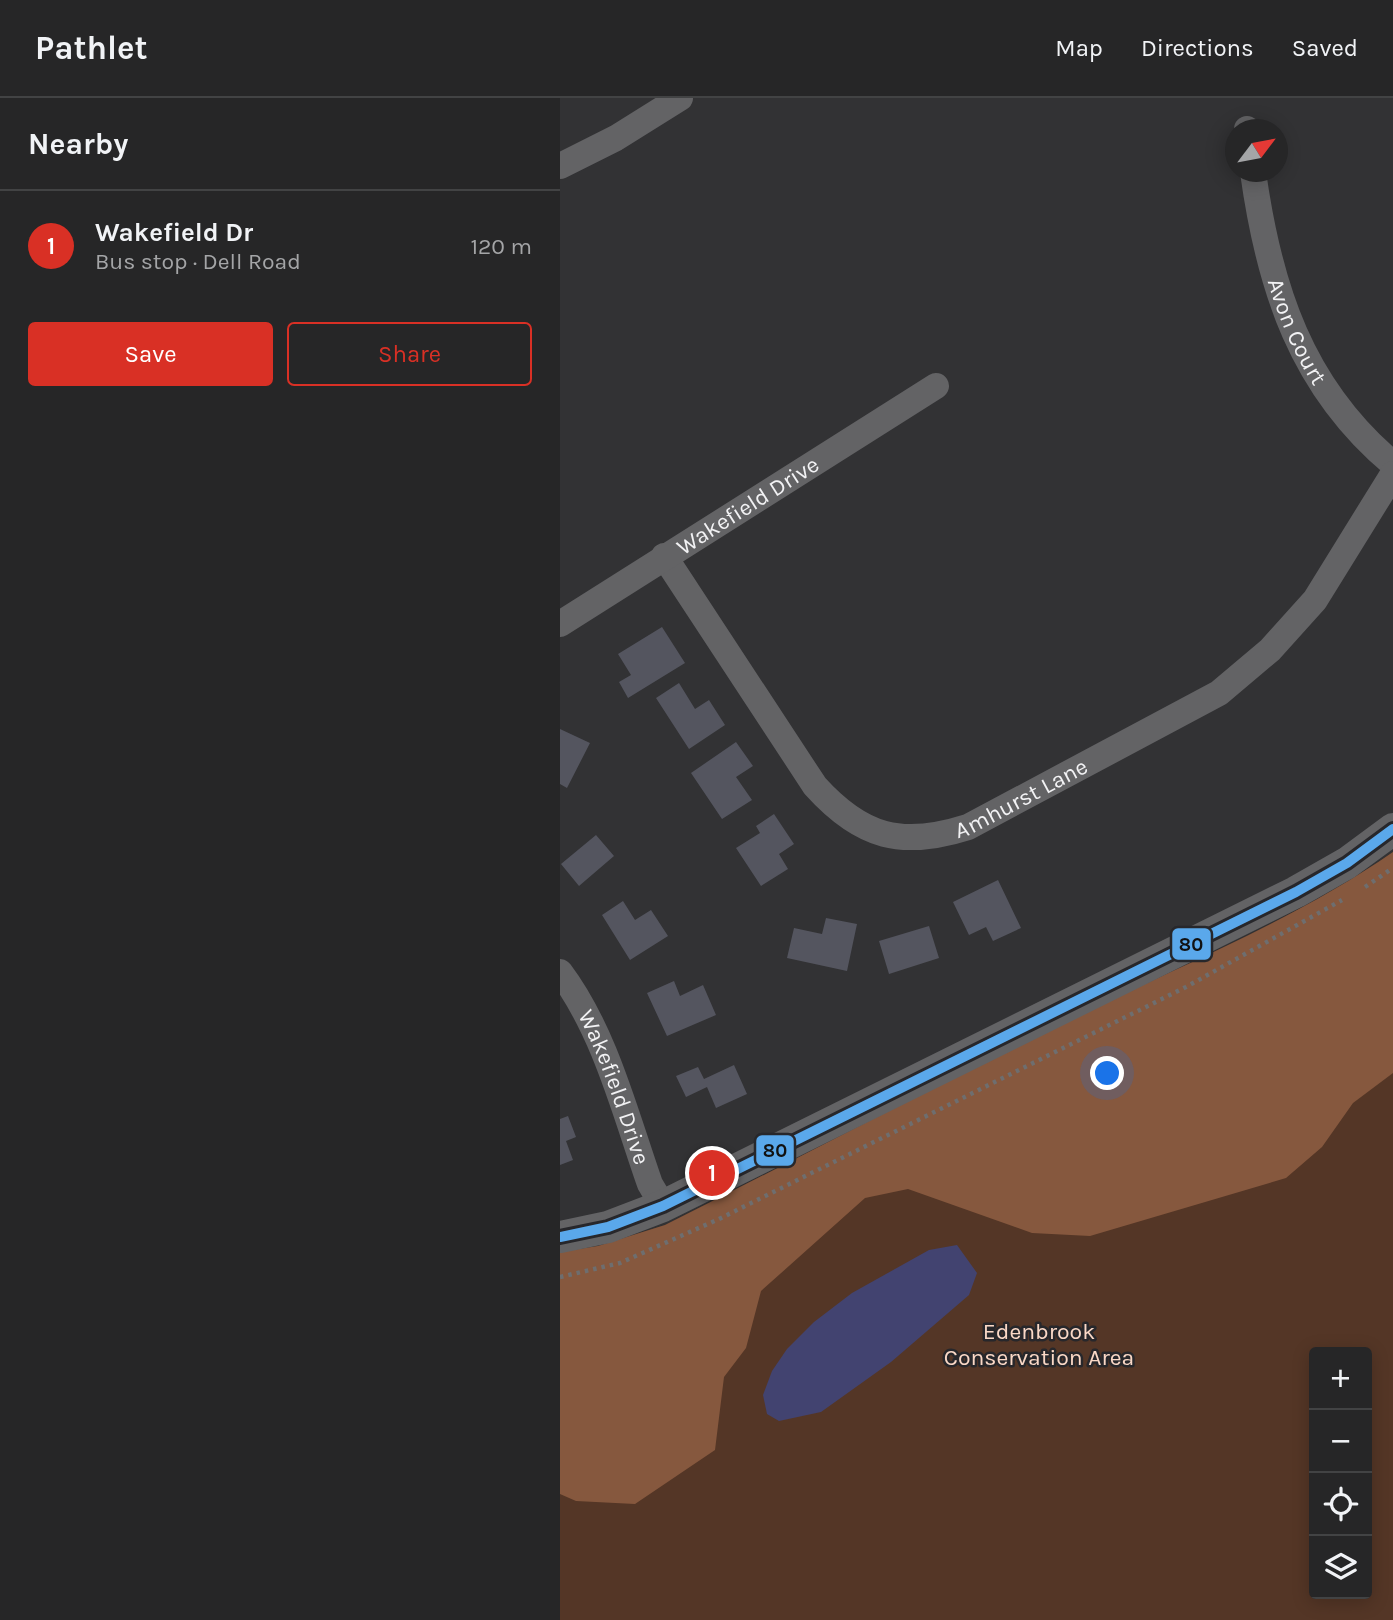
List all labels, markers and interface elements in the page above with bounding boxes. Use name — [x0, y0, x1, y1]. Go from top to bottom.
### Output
text: Pathlet — [35, 29, 148, 67]
text: Map — [1055, 34, 1103, 62]
text: Directions — [1141, 34, 1254, 62]
text: Saved — [1292, 34, 1358, 62]
north arrow — [1225, 119, 1288, 182]
text: Nearby — [28, 126, 128, 162]
text: Wakefield Dr — [95, 217, 253, 248]
text: 1 — [47, 233, 55, 260]
text: 120 m — [470, 233, 532, 260]
text: Bus stop · Dell Road — [95, 248, 301, 275]
street label: Avon Court — [1262, 275, 1332, 390]
button: Save — [28, 322, 273, 386]
button: Share — [287, 322, 532, 386]
street label: Wakefield Drive — [672, 451, 824, 561]
street label: Amhurst Lane — [952, 753, 1092, 844]
line badge: 80 — [1171, 927, 1212, 961]
text: 80 — [1179, 934, 1203, 956]
street label: Wakefield Drive — [572, 1005, 655, 1168]
your location — [1090, 1056, 1124, 1090]
line badge: 80 — [755, 1134, 795, 1167]
text: 80 — [763, 1140, 787, 1162]
pin: 1 — [689, 1147, 735, 1199]
park label: Edenbrook Conservation Area — [944, 1318, 1134, 1371]
map controls — [1309, 1347, 1372, 1599]
button: + — [1309, 1347, 1372, 1410]
button: − — [1309, 1410, 1372, 1473]
button: locate — [1309, 1473, 1372, 1536]
button: layers — [1309, 1536, 1372, 1599]

